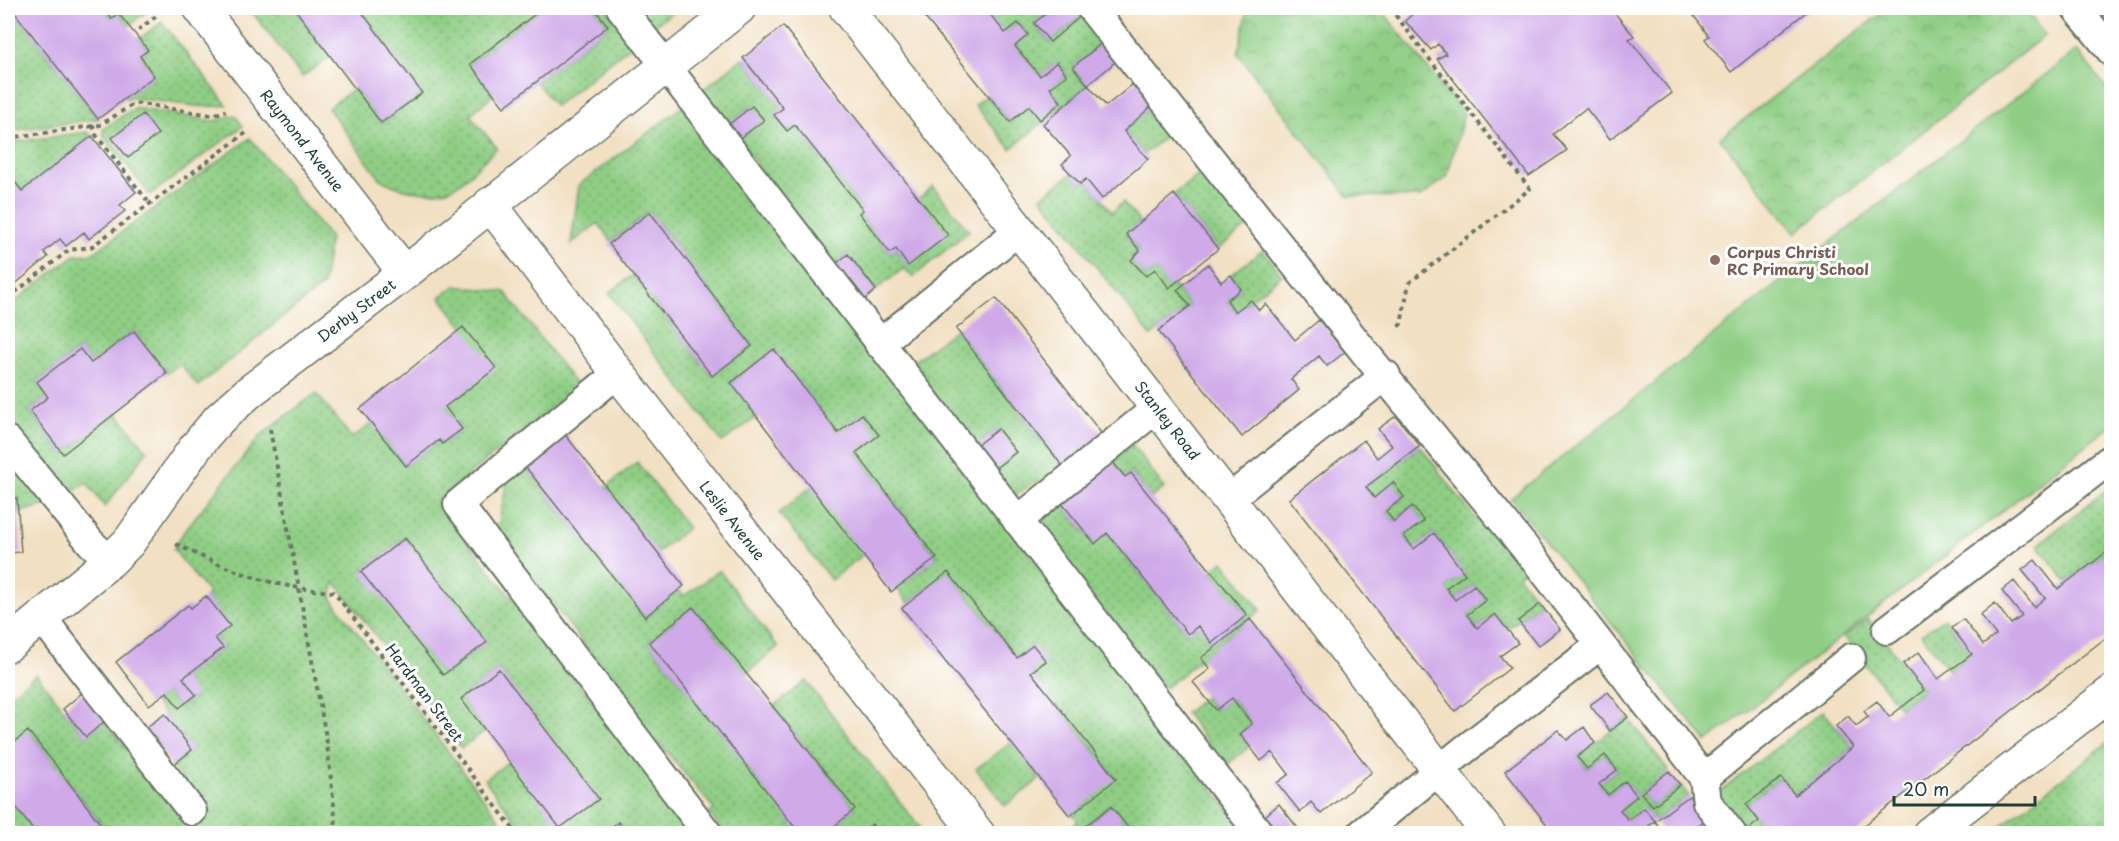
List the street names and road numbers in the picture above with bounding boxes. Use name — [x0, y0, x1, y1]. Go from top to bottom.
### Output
street label: Raymond Avenue — [256, 84, 350, 196]
street label: Derby Street — [312, 273, 400, 347]
street label: Stanley Road — [1130, 376, 1206, 464]
street label: Leslie Avenue — [695, 475, 771, 565]
street label: Hardman Street — [380, 638, 470, 746]

